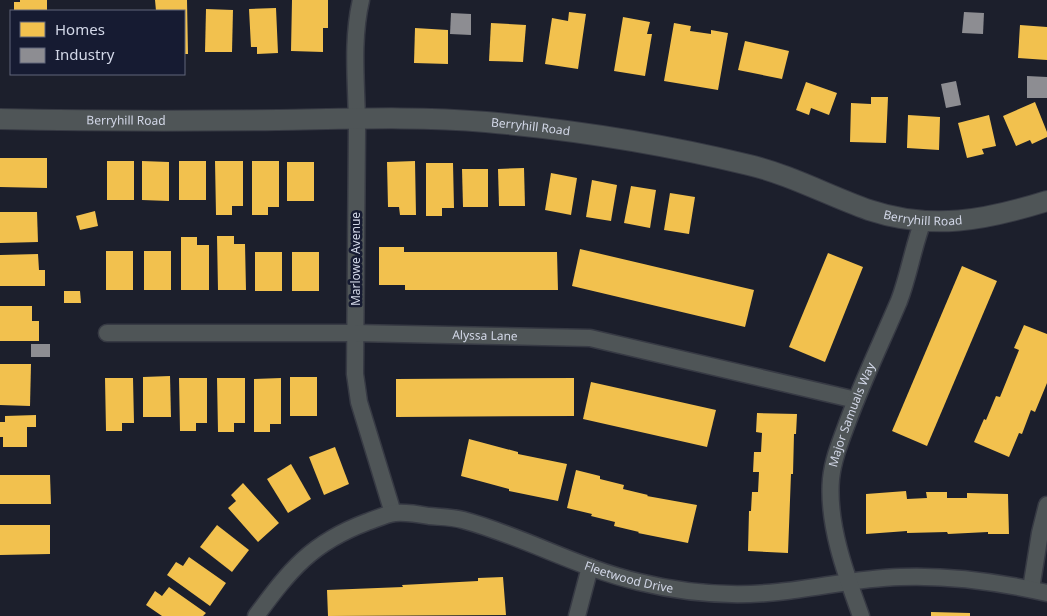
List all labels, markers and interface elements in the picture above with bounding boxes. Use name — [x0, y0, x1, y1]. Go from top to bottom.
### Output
legend — [10, 10, 185, 75]
text: Homes — [55, 19, 105, 39]
text: Industry — [55, 44, 115, 64]
street label: Berryhill Road — [86, 111, 166, 129]
street label: Berryhill Road — [490, 114, 571, 139]
street label: Berryhill Road — [882, 206, 963, 229]
street label: Marlowe Avenue — [347, 212, 364, 306]
street label: Alyssa Lane — [452, 326, 518, 344]
street label: Major Samuals Way — [824, 359, 879, 469]
street label: Fleetwood Drive — [582, 557, 675, 597]

